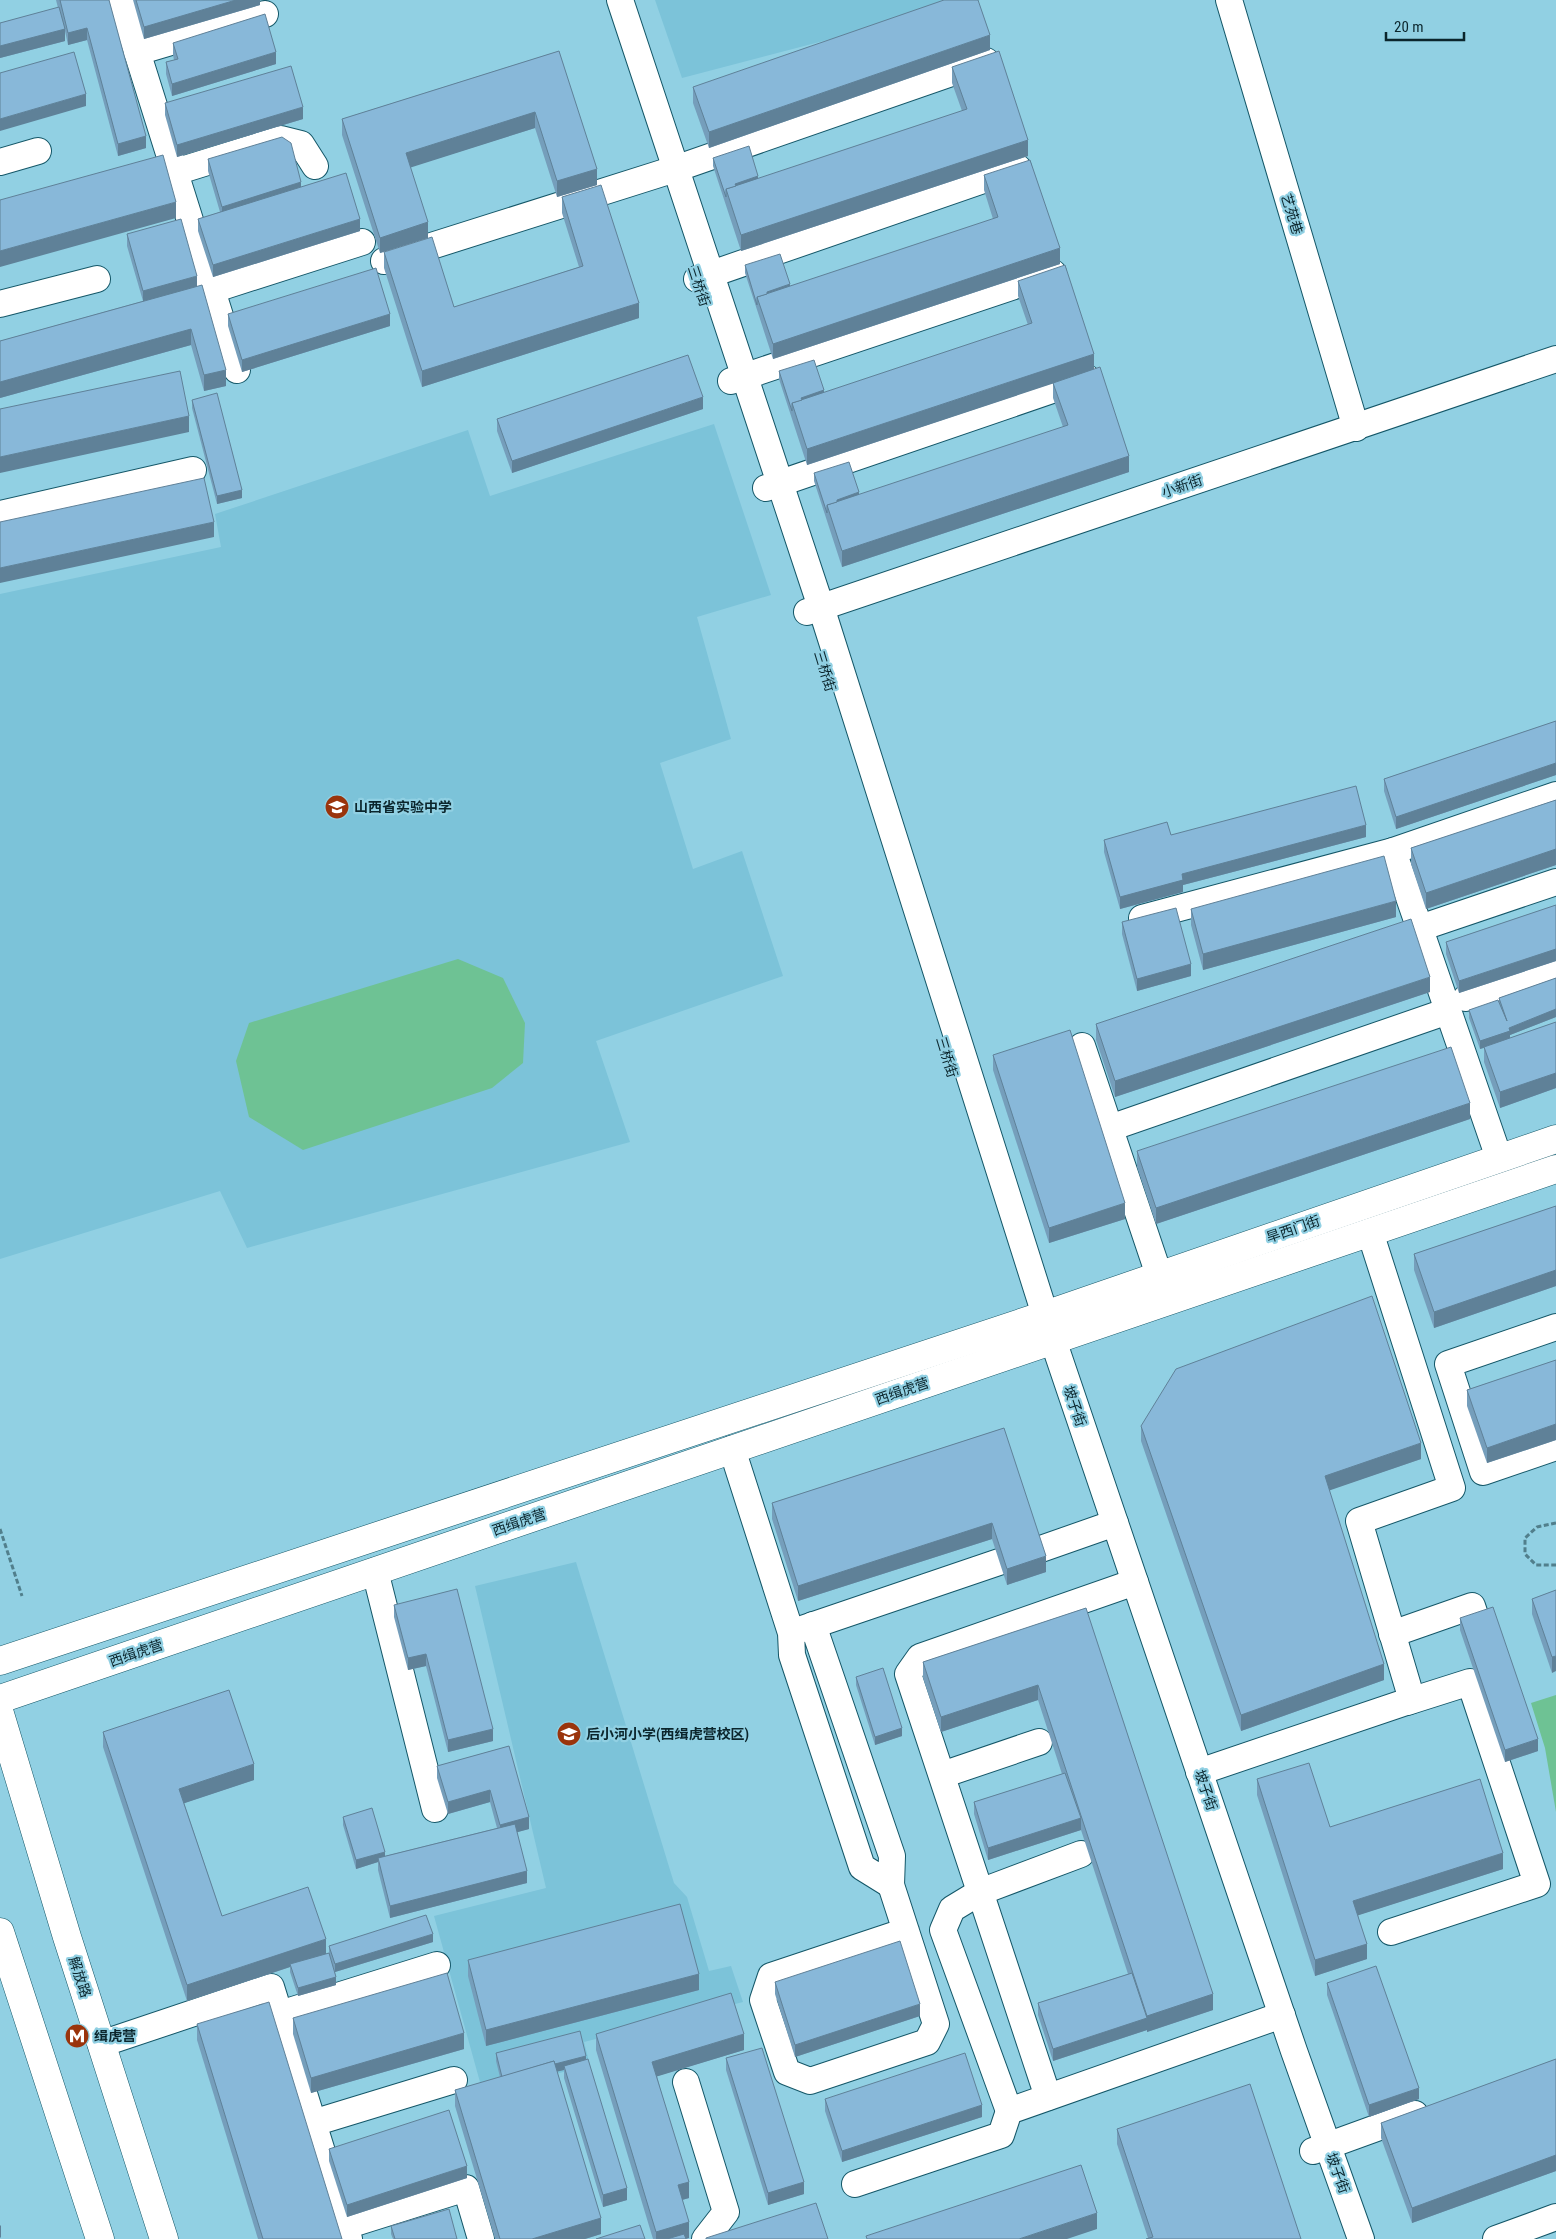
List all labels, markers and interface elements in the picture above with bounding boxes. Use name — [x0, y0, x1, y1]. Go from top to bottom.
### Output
scale bar — [1386, 10, 1464, 42]
text: 20 m — [1394, 18, 1424, 36]
street label: 艺苑巷 — [1278, 192, 1306, 236]
street label: 三桥街 — [685, 264, 713, 308]
street label: 小新街 — [1160, 472, 1204, 500]
street label: 三桥街 — [811, 649, 839, 693]
school or university icon: 山西省实验中学 — [324, 794, 350, 820]
place label: 山西省实验中学 — [354, 799, 452, 815]
street label: 三桥街 — [933, 1035, 961, 1079]
street label: 旱西门街 — [1264, 1212, 1322, 1246]
street label: 西缉虎营 — [873, 1374, 931, 1408]
street label: 坡子街 — [1061, 1384, 1089, 1428]
street label: 西缉虎营 — [490, 1505, 548, 1539]
street label: 西缉虎营 — [107, 1636, 165, 1670]
school or university icon: 后小河小学(西缉虎营校区) — [556, 1721, 582, 1747]
place label: 后小河小学(西缉虎营校区) — [586, 1726, 749, 1743]
street label: 坡子街 — [1192, 1768, 1220, 1812]
street label: 解放路 — [66, 1955, 94, 1999]
metro station icon: 缉虎营 — [64, 2023, 90, 2049]
place label: 缉虎营 — [94, 2028, 136, 2044]
street label: 坡子街 — [1323, 2151, 1353, 2195]

